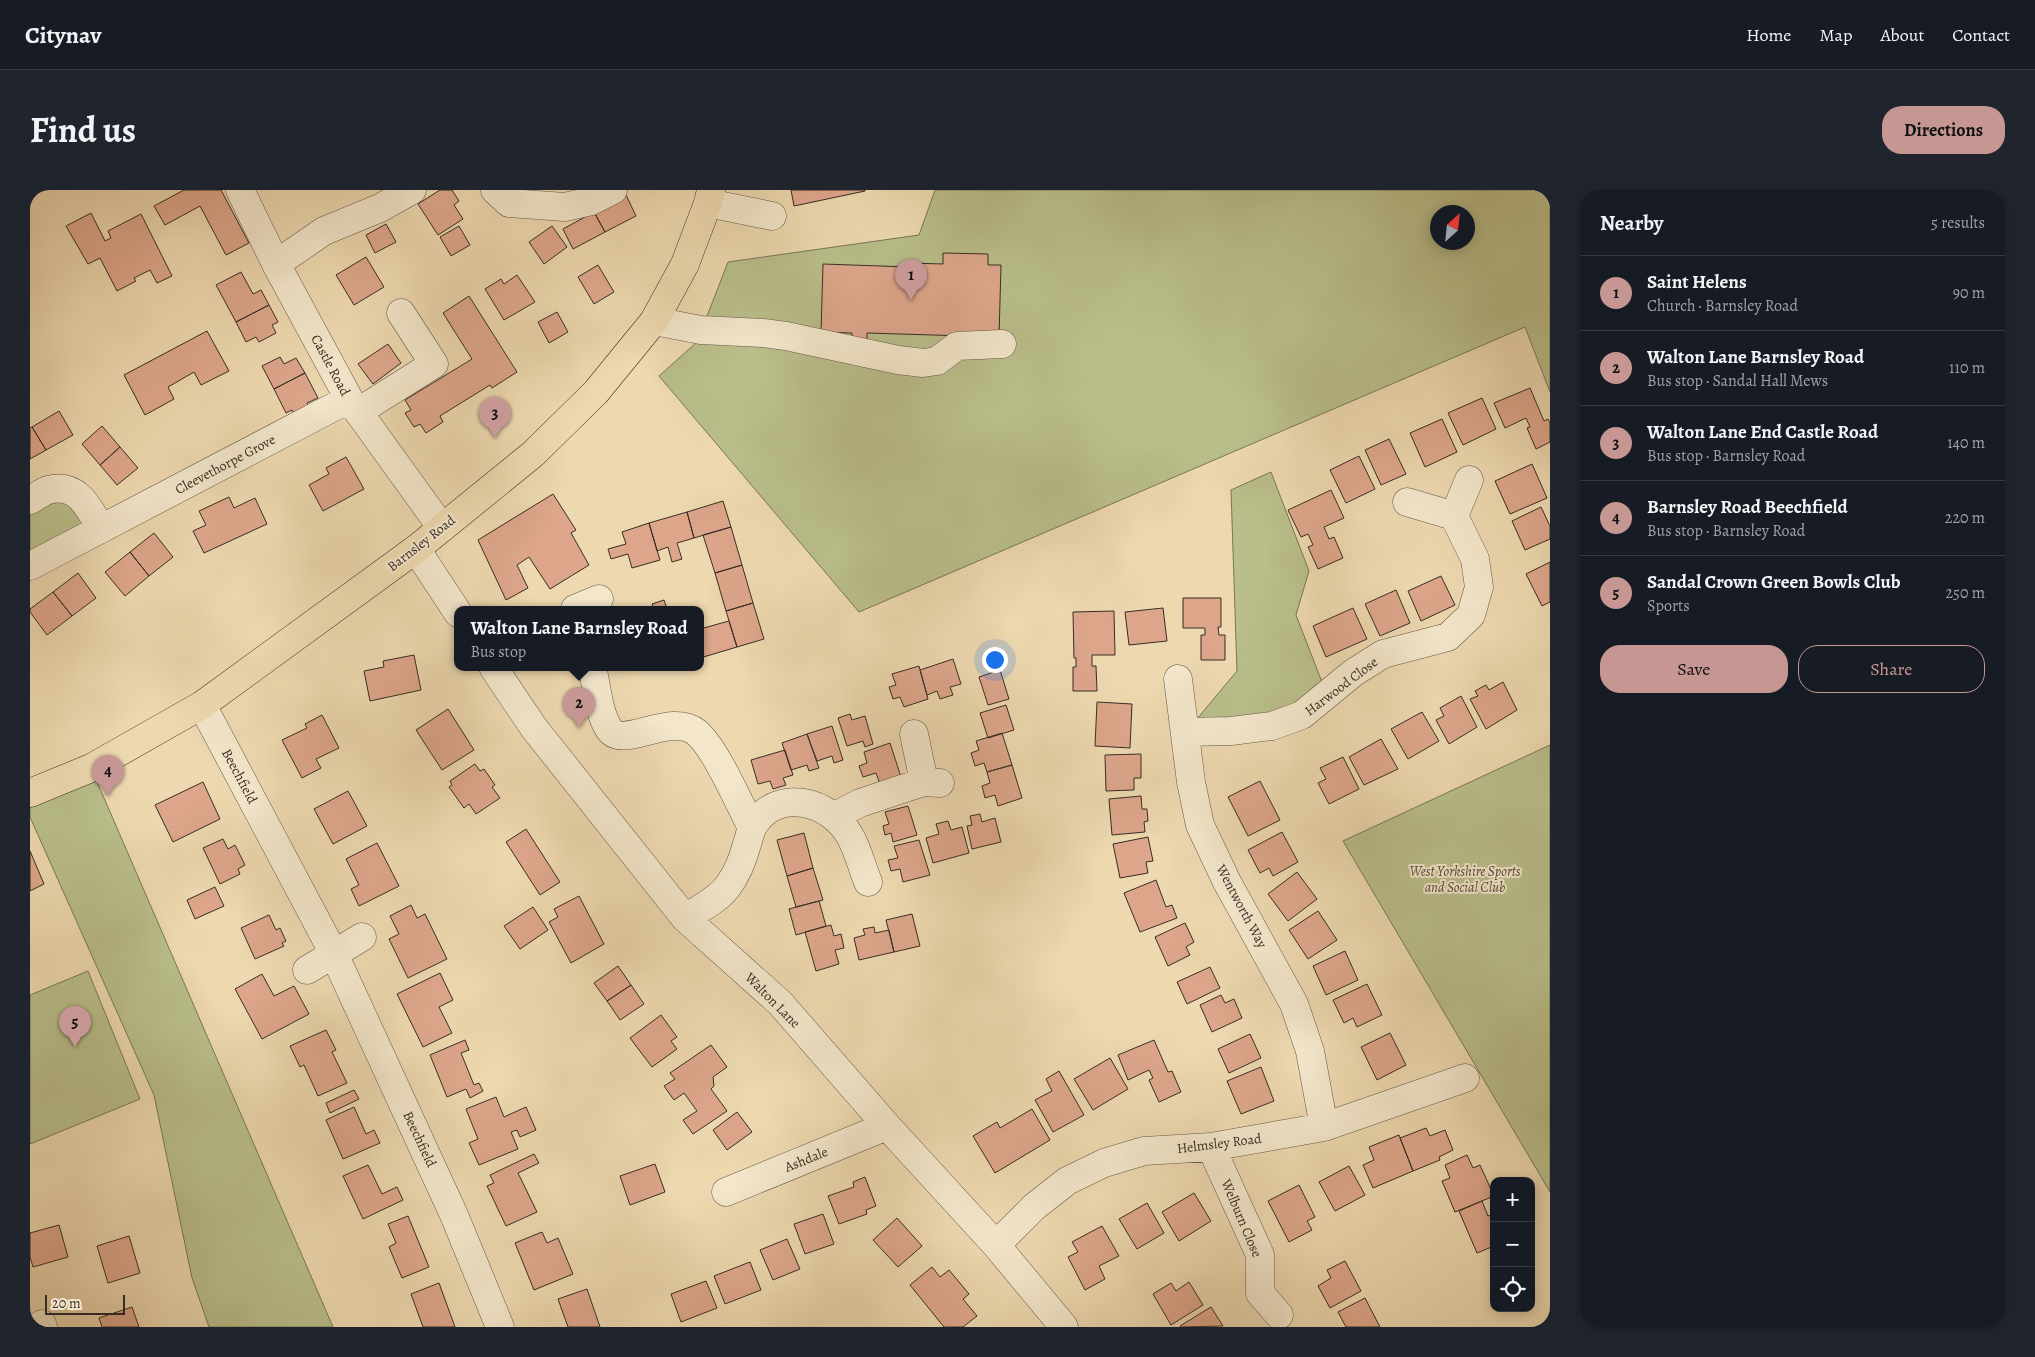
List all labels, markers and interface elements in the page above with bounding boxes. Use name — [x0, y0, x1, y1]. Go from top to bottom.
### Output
text: Citynav — [25, 19, 101, 51]
text: Home — [1746, 23, 1791, 47]
text: Map — [1819, 23, 1852, 47]
text: About — [1880, 23, 1924, 47]
text: Contact — [1952, 23, 2010, 47]
text: Find us — [30, 106, 136, 154]
button: Directions — [1882, 106, 2005, 154]
north arrow — [1430, 205, 1475, 250]
text: Nearby — [1600, 209, 1663, 237]
text: 5 results — [1931, 212, 1985, 234]
pin: 1 — [895, 259, 927, 300]
text: Saint Helens — [1647, 269, 1747, 295]
text: 1 — [1613, 282, 1619, 304]
text: 90 m — [1953, 282, 1985, 304]
text: Church · Barnsley Road — [1647, 295, 1798, 317]
street label: Castle Road — [306, 331, 355, 400]
text: Walton Lane Barnsley Road — [1647, 344, 1864, 370]
text: 2 — [1612, 357, 1620, 379]
text: 110 m — [1949, 357, 1985, 379]
text: Bus stop · Sandal Hall Mews — [1647, 370, 1828, 392]
pin: 3 — [479, 397, 511, 438]
text: Walton Lane End Castle Road — [1647, 419, 1878, 445]
street label: Cleevethorpe Grove — [172, 430, 279, 499]
text: 3 — [1613, 432, 1619, 454]
text: 140 m — [1947, 432, 1985, 454]
text: Bus stop · Barnsley Road — [1647, 445, 1805, 467]
text: Barnsley Road Beechfield — [1647, 494, 1848, 520]
text: 4 — [1612, 507, 1620, 529]
text: 220 m — [1945, 507, 1985, 529]
street label: Barnsley Road — [383, 511, 460, 576]
text: Bus stop · Barnsley Road — [1647, 520, 1805, 542]
text: Sandal Crown Green Bowls Club — [1647, 569, 1901, 595]
text: 5 — [1613, 582, 1619, 604]
text: 250 m — [1946, 582, 1985, 604]
text: Sports — [1647, 595, 1690, 617]
popup — [454, 606, 704, 671]
text: Walton Lane Barnsley Road — [470, 615, 688, 641]
text: Bus stop — [470, 641, 526, 663]
button: Save — [1600, 645, 1788, 693]
button: Share — [1798, 645, 1985, 693]
your location — [982, 647, 1008, 673]
street label: Harwood Close — [1301, 653, 1382, 720]
pin: 2 — [563, 687, 595, 728]
street label: Beechfield — [217, 745, 262, 807]
pin: 4 — [92, 755, 124, 796]
street label: Wentworth Way — [1211, 860, 1272, 952]
park label: West Yorkshire Sports and Social Club — [1409, 862, 1521, 897]
street label: Walton Lane — [740, 968, 805, 1032]
pin: 5 — [59, 1006, 91, 1047]
street label: Beechfield — [398, 1108, 441, 1171]
street label: Helmsley Road — [1176, 1129, 1263, 1158]
street label: Ashdale — [781, 1142, 831, 1177]
street label: Welburn Close — [1216, 1175, 1267, 1260]
map controls — [1490, 1177, 1535, 1312]
button: + — [1490, 1177, 1535, 1222]
button: − — [1490, 1222, 1535, 1267]
button: locate — [1490, 1267, 1535, 1312]
scale bar — [45, 1292, 125, 1315]
text: 20 m — [52, 1294, 81, 1313]

